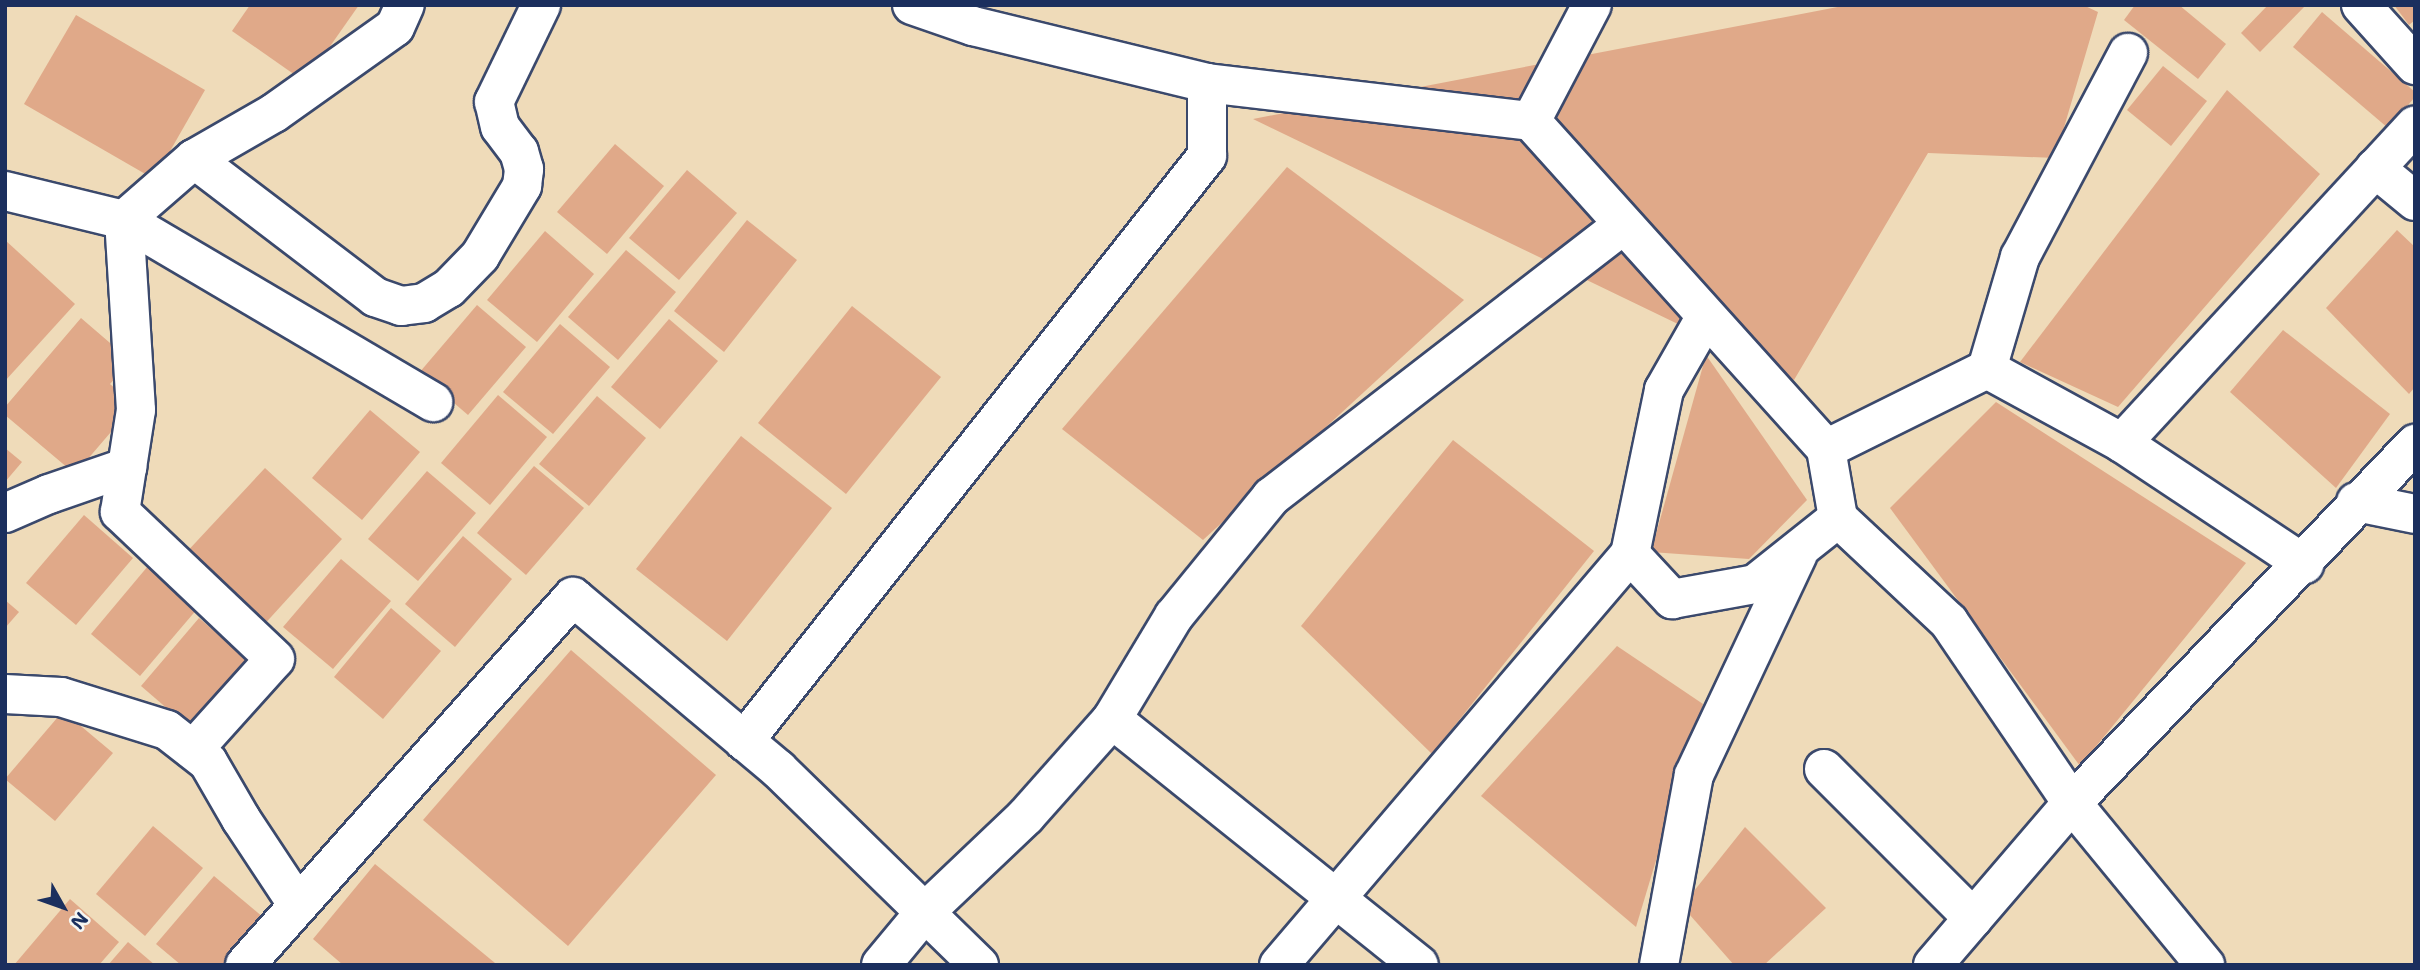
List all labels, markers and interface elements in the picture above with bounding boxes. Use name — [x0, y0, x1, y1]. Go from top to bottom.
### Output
north arrow — [28, 872, 98, 942]
text: N — [65, 907, 94, 935]

